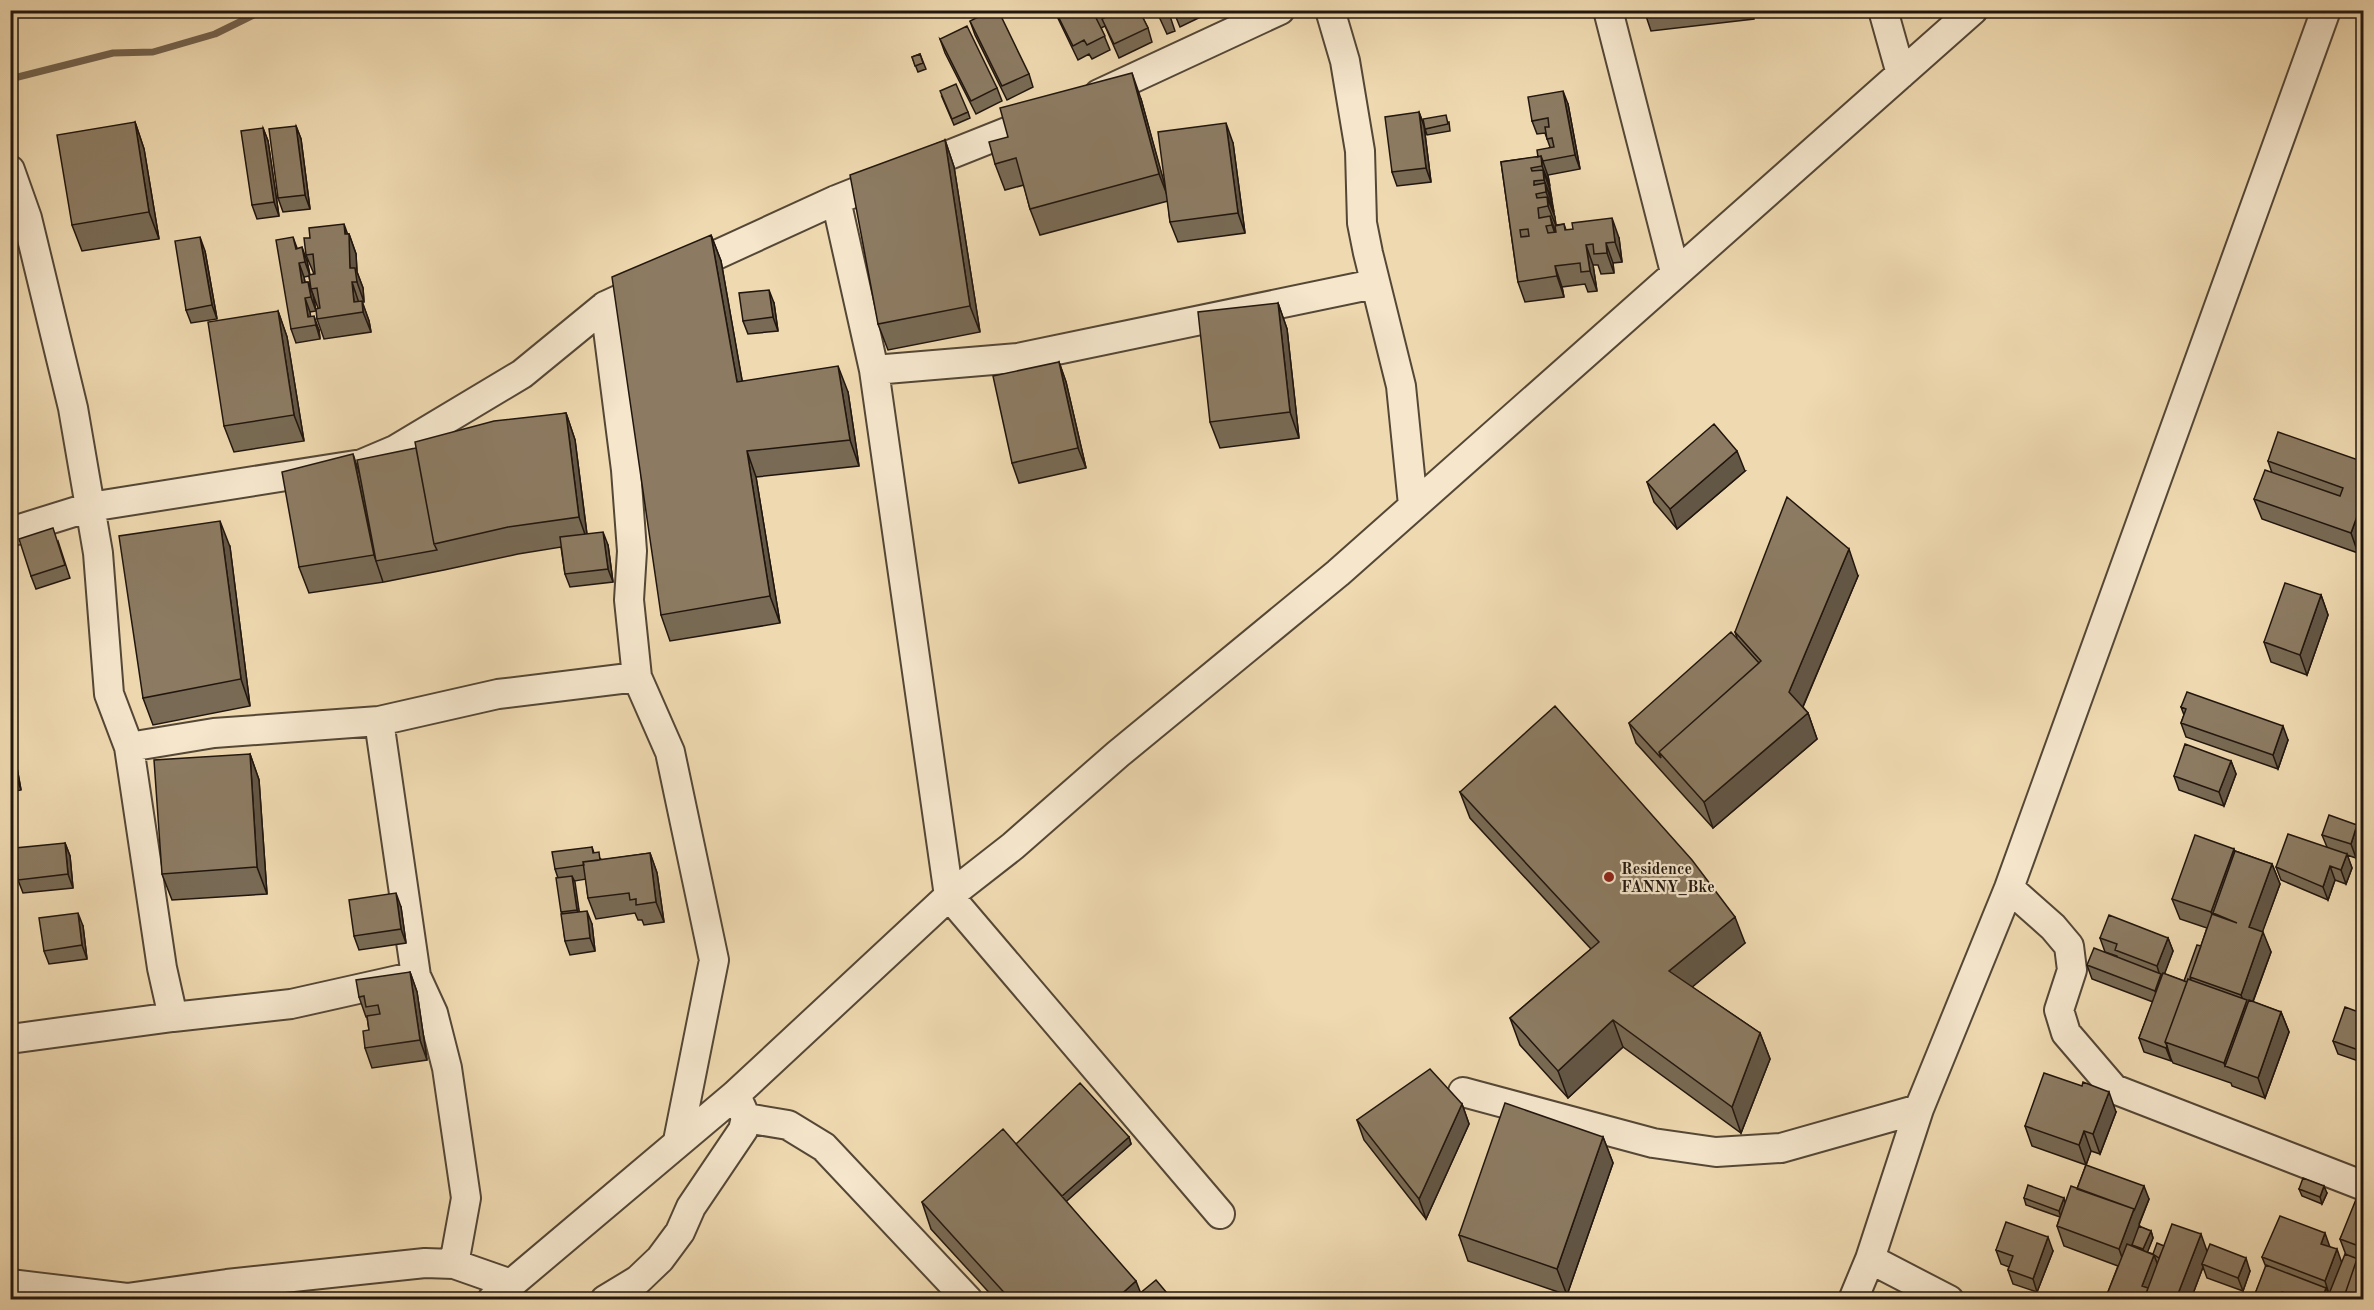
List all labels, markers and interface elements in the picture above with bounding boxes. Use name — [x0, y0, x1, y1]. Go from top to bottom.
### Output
place label: Residence FANNY_Bke — [1621, 862, 1715, 896]
marker: Residence FANNY_Bke — [1602, 870, 1616, 884]

